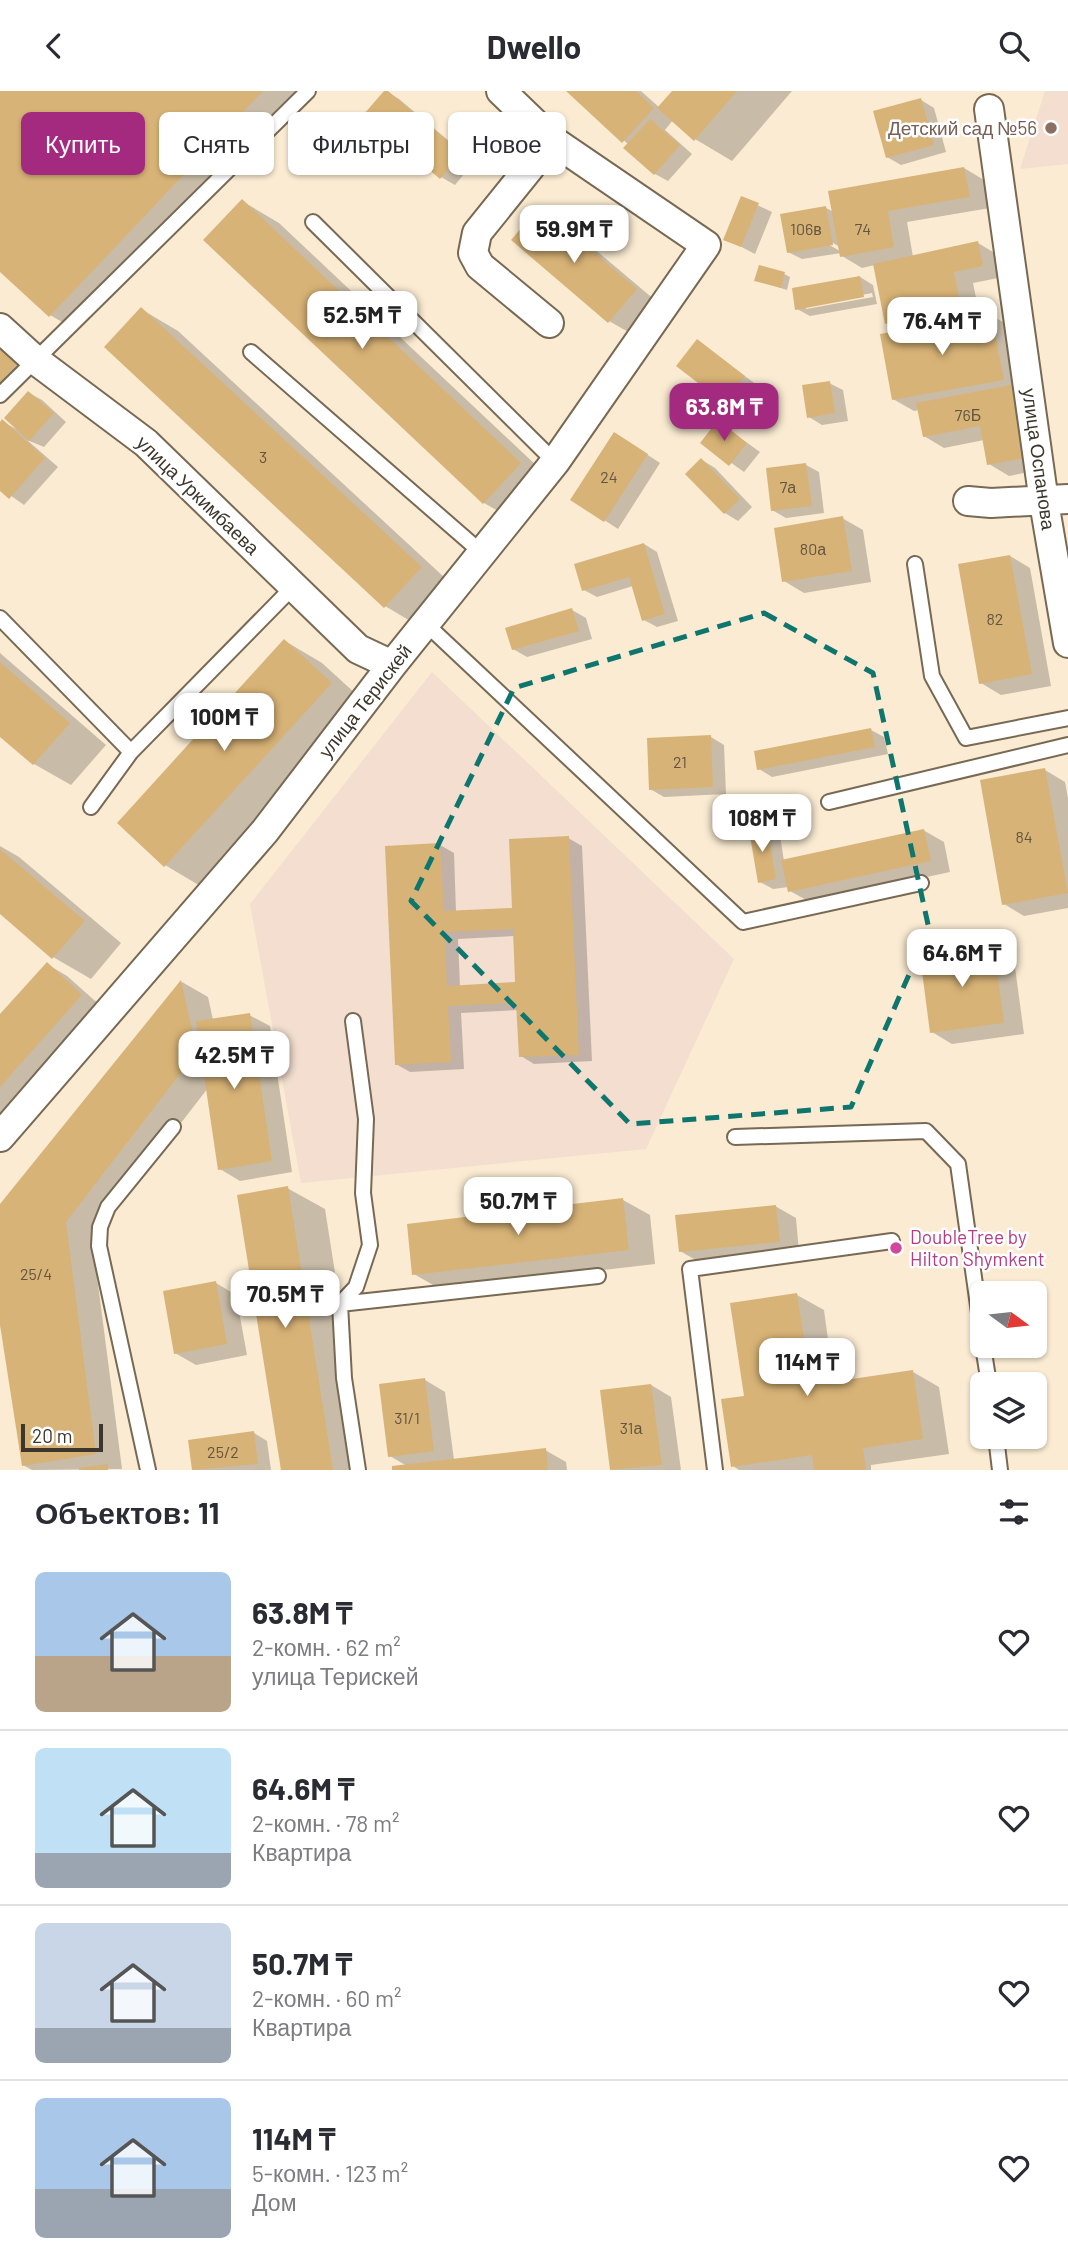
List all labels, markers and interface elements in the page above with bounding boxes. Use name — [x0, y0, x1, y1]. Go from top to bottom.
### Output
icon: back — [35, 27, 73, 65]
text: Dwello — [487, 27, 581, 65]
icon: search — [995, 27, 1033, 65]
chip: Купить — [21, 112, 145, 175]
chip: Снять — [159, 112, 274, 175]
chip: Фильтры — [288, 112, 434, 175]
chip: Новое — [448, 112, 566, 175]
place label: Детский сад №56 — [888, 116, 1037, 139]
marker: Детский сад №56 — [1043, 120, 1059, 136]
pin: 59.9M ₸ — [509, 205, 639, 265]
text: 59.9M ₸ — [536, 214, 612, 242]
house number: 106в — [790, 219, 822, 238]
house number: 74 — [855, 219, 871, 238]
pin: 52.5M ₸ — [297, 292, 427, 351]
pin: 76.4M ₸ — [877, 297, 1007, 357]
text: 52.5M ₸ — [323, 300, 401, 328]
text: 76.4M ₸ — [903, 306, 981, 334]
pin: 63.8M ₸ — [659, 383, 789, 443]
street label: улица Оспанова — [1018, 387, 1061, 532]
text: 63.8M ₸ — [685, 392, 763, 420]
house number: 76Б — [955, 405, 981, 424]
street label: улица Уркимбаева — [132, 430, 265, 559]
house number: 3 — [259, 447, 267, 466]
house number: 24 — [600, 467, 618, 486]
house number: 7а — [780, 477, 796, 496]
house number: 80а — [800, 539, 826, 558]
house number: 82 — [987, 609, 1003, 628]
street label: улица Терискей — [313, 639, 416, 762]
pin: 100M ₸ — [167, 693, 281, 753]
text: 100M ₸ — [190, 702, 258, 730]
house number: 21 — [673, 752, 687, 771]
pin: 108M ₸ — [705, 795, 819, 854]
text: 108M ₸ — [728, 803, 796, 831]
house number: 84 — [1015, 827, 1033, 846]
pin: 64.6M ₸ — [897, 929, 1027, 989]
text: 64.6M ₸ — [923, 938, 1001, 966]
pin: 42.5M ₸ — [169, 1031, 299, 1091]
text: 42.5M ₸ — [194, 1040, 274, 1068]
pin: 50.7M ₸ — [453, 1177, 583, 1237]
text: 50.7M ₸ — [480, 1186, 556, 1214]
place label: DoubleTree by Hilton Shymkent — [910, 1225, 1045, 1270]
marker: DoubleTree by Hilton Shymkent — [888, 1240, 904, 1256]
house number: 25/4 — [20, 1264, 52, 1283]
pin: 70.5M ₸ — [220, 1271, 350, 1330]
text: 70.5M ₸ — [247, 1279, 323, 1307]
north arrow — [970, 1281, 1046, 1358]
map controls — [970, 1281, 1047, 1449]
pin: 114M ₸ — [750, 1339, 864, 1398]
text: 114M ₸ — [775, 1347, 839, 1375]
button: layers — [970, 1372, 1047, 1449]
house number: 31/1 — [394, 1408, 420, 1427]
house number: 31а — [620, 1418, 642, 1437]
scale bar — [21, 1421, 103, 1453]
text: 20 m — [32, 1424, 72, 1447]
house number: 25/2 — [207, 1442, 239, 1461]
icon: filters — [995, 1493, 1033, 1531]
text: Объектов: 11 — [35, 1494, 219, 1530]
text: 63.8M ₸ — [252, 1594, 352, 1630]
icon: home — [91, 1600, 175, 1684]
icon: heart — [995, 1623, 1033, 1661]
text: 2-комн. · 62 m² — [252, 1633, 401, 1661]
text: улица Терискей — [252, 1662, 418, 1690]
text: 64.6M ₸ — [252, 1770, 354, 1806]
icon: home — [91, 1776, 175, 1860]
icon: heart — [995, 1799, 1033, 1837]
text: 2-комн. · 78 m² — [252, 1809, 399, 1837]
text: Квартира — [252, 1838, 351, 1866]
text: 50.7M ₸ — [252, 1945, 352, 1981]
icon: home — [91, 1951, 175, 2035]
icon: heart — [995, 1974, 1033, 2012]
text: 2-комн. · 60 m² — [252, 1984, 401, 2012]
text: Квартира — [252, 2013, 351, 2041]
text: 114M ₸ — [252, 2120, 335, 2156]
icon: home — [91, 2126, 175, 2210]
icon: heart — [995, 2149, 1033, 2187]
text: 5-комн. · 123 m² — [252, 2159, 408, 2187]
text: Дом — [252, 2188, 296, 2216]

